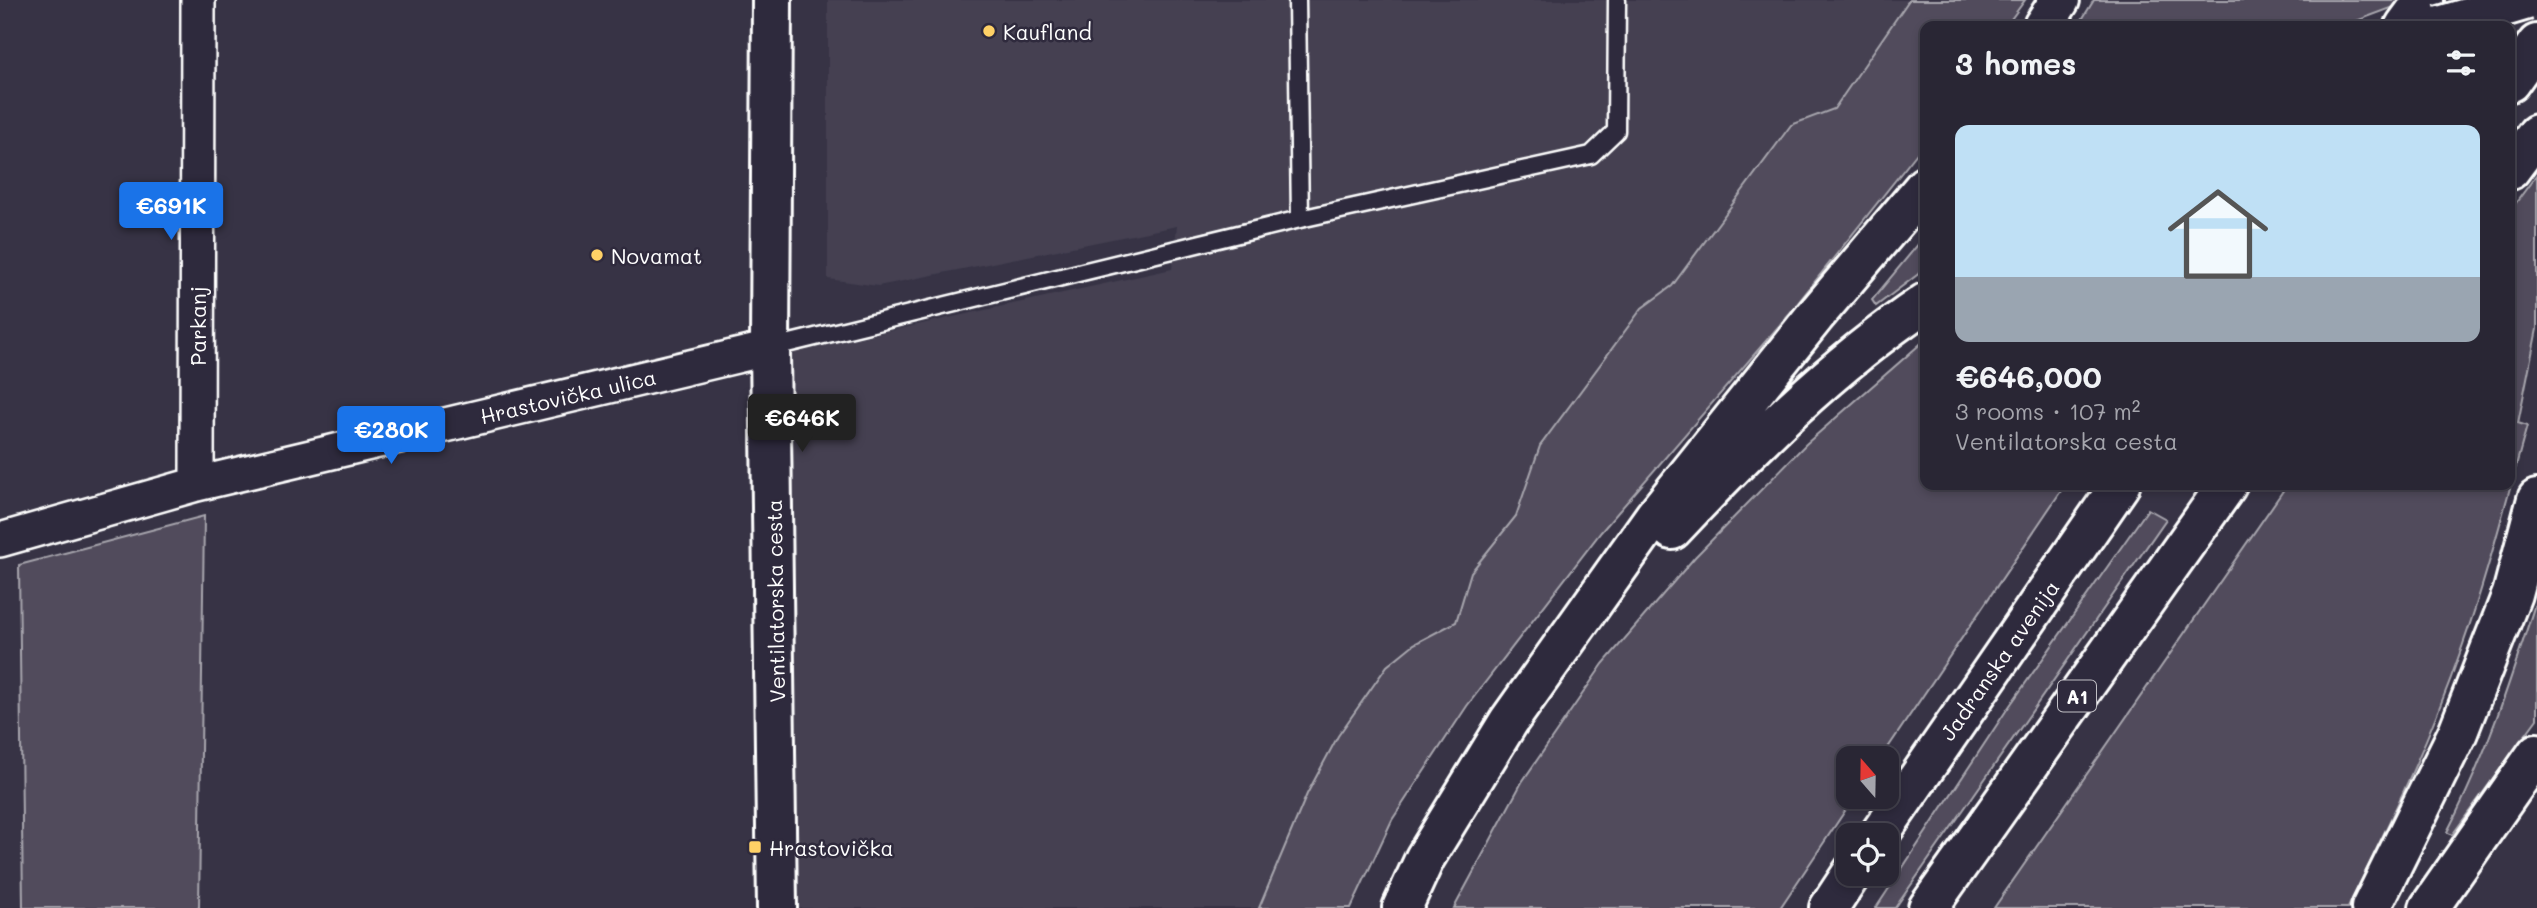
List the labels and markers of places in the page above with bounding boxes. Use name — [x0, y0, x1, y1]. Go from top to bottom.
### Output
place label: Kaufland — [1003, 18, 1092, 45]
marker: Kaufland — [981, 23, 997, 39]
pin: €691K — [122, 182, 220, 242]
place label: Novamat — [611, 242, 702, 269]
marker: Novamat — [589, 247, 605, 263]
pin: €646K — [753, 394, 851, 454]
pin: €280K — [342, 406, 440, 466]
place label: Hrastovička — [769, 834, 894, 861]
marker: Hrastovička — [747, 839, 763, 855]

